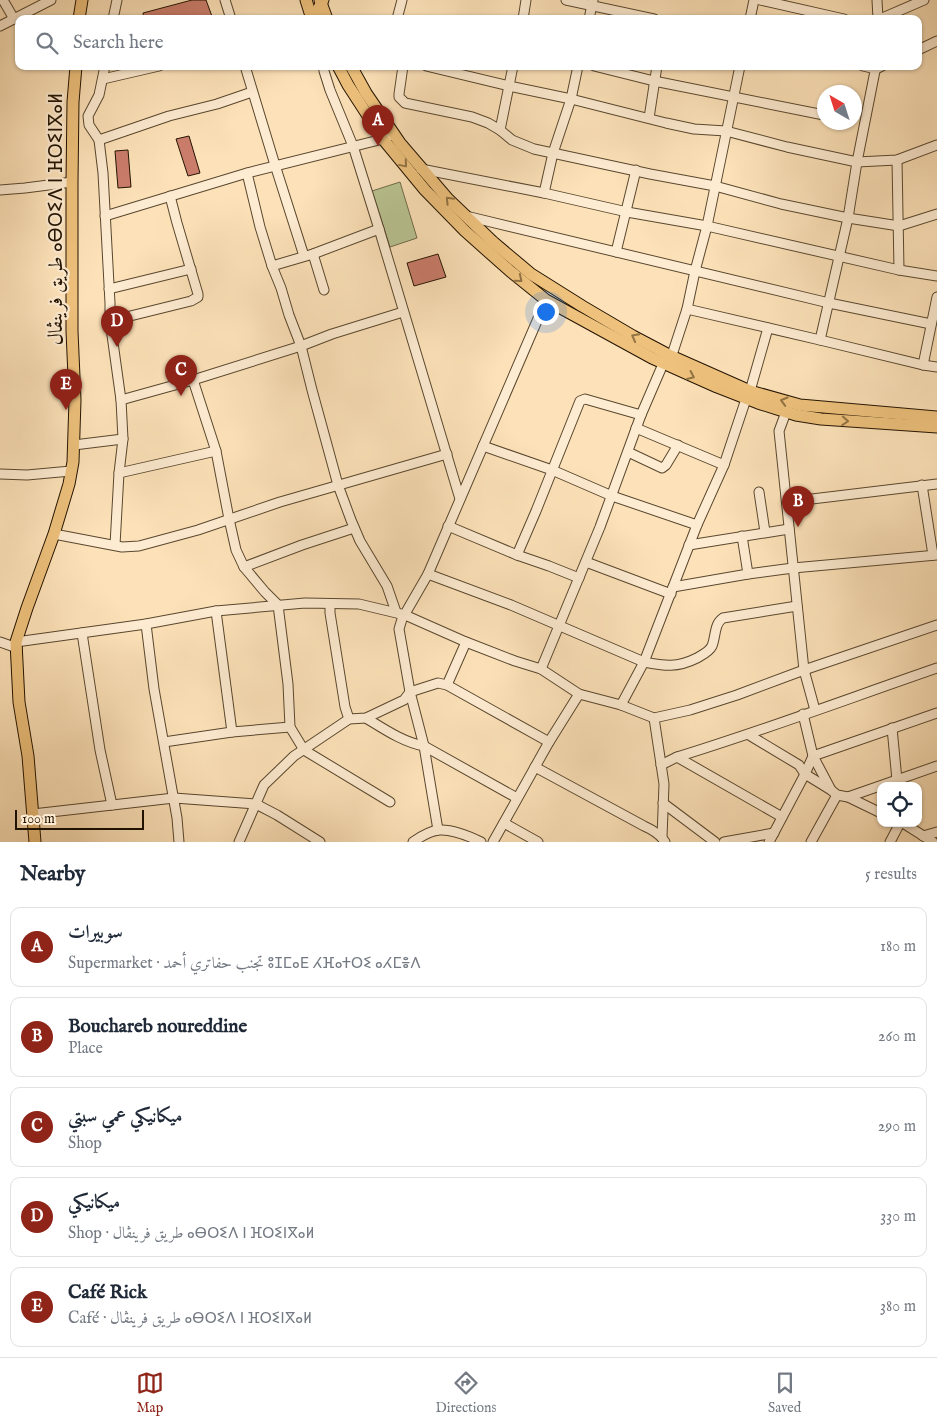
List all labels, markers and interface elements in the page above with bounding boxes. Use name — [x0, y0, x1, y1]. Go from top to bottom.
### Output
search box — [15, 15, 922, 70]
icon: search — [33, 29, 61, 57]
text: Search here — [73, 31, 164, 55]
north arrow — [817, 85, 862, 130]
street label: طريق فرينڨال ⴰⴱⵔⵉⴷ ⵏ ⴼⵔⵉⵏⴳⴰⵍ — [44, 93, 69, 345]
pin: A — [362, 105, 394, 146]
one-way arrow — [399, 159, 408, 168]
one-way arrow — [446, 196, 455, 205]
one-way arrow — [514, 273, 523, 282]
your location — [533, 299, 559, 325]
pin: D — [101, 306, 133, 347]
one-way arrow — [632, 333, 641, 343]
pin: C — [165, 355, 197, 396]
pin: E — [50, 369, 82, 410]
one-way arrow — [686, 369, 695, 380]
one-way arrow — [781, 396, 789, 406]
one-way arrow — [842, 415, 850, 426]
pin: B — [782, 486, 814, 527]
map controls — [877, 782, 922, 827]
button: locate — [877, 782, 922, 827]
scale bar — [15, 807, 144, 830]
text: 100 m — [22, 810, 55, 828]
text: Nearby — [20, 861, 85, 888]
text: 5 results — [865, 865, 917, 885]
text: سوبيرات — [68, 921, 123, 945]
text: A — [32, 937, 42, 957]
text: 180 m — [880, 937, 916, 957]
text: Supermarket · تجنب حفاتري أحمد ⵓⵊⵎⴰⴹ ⵃⴼⴰⵜⵔⵉ ⴰⵃⵎⴻⴷ — [68, 954, 421, 974]
text: Bouchareb noureddine — [68, 1015, 247, 1039]
text: B — [32, 1027, 42, 1047]
text: 260 m — [878, 1027, 916, 1047]
text: Place — [68, 1039, 103, 1059]
text: ميكانيكي عمي سبتي — [68, 1105, 182, 1129]
text: C — [31, 1117, 43, 1137]
text: 290 m — [878, 1117, 916, 1137]
text: Shop — [68, 1134, 102, 1154]
text: ميكانيكي — [68, 1191, 120, 1215]
text: D — [31, 1207, 43, 1227]
text: 330 m — [880, 1207, 916, 1227]
text: Shop · طريق فرينڨال ⴰⴱⵔⵉⴷ ⵏ ⴼⵔⵉⵏⴳⴰⵍ — [68, 1224, 315, 1244]
text: Café Rick — [68, 1281, 147, 1305]
text: E — [31, 1297, 43, 1317]
text: 380 m — [880, 1297, 916, 1317]
text: Café · طريق فرينڨال ⴰⴱⵔⵉⴷ ⵏ ⴼⵔⵉⵏⴳⴰⵍ — [68, 1309, 312, 1329]
tab: Map — [136, 1369, 164, 1417]
tab: Directions — [435, 1369, 496, 1417]
tab: Saved — [768, 1369, 801, 1417]

